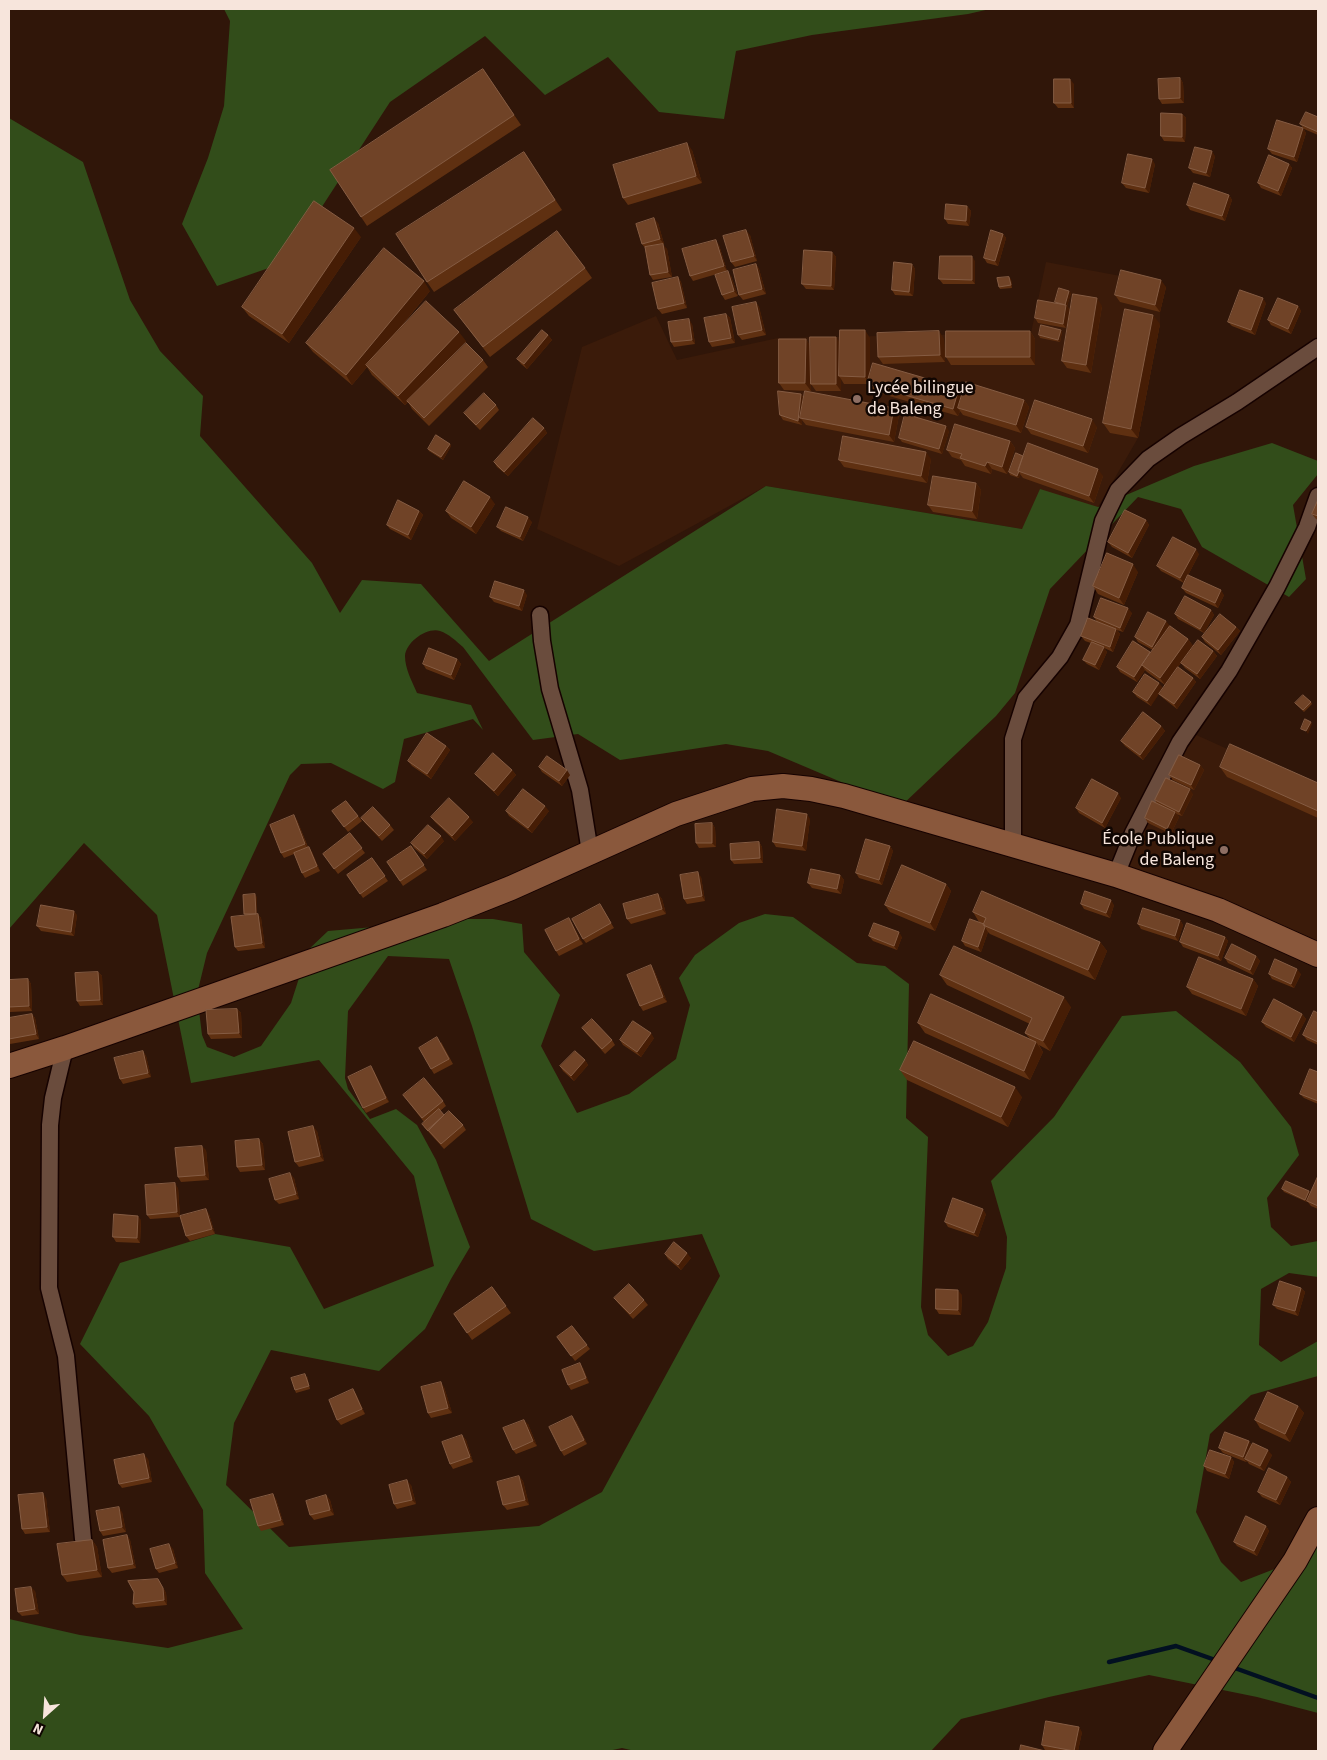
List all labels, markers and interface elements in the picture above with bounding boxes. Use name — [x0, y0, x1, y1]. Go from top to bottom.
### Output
place label: Lycée bilingue de Baleng — [867, 378, 974, 420]
marker: Lycée bilingue de Baleng — [851, 393, 863, 405]
place label: École Publique de Baleng — [1102, 829, 1214, 872]
marker: École Publique de Baleng — [1218, 844, 1230, 856]
north arrow — [20, 1690, 70, 1740]
text: N — [30, 1717, 47, 1740]

